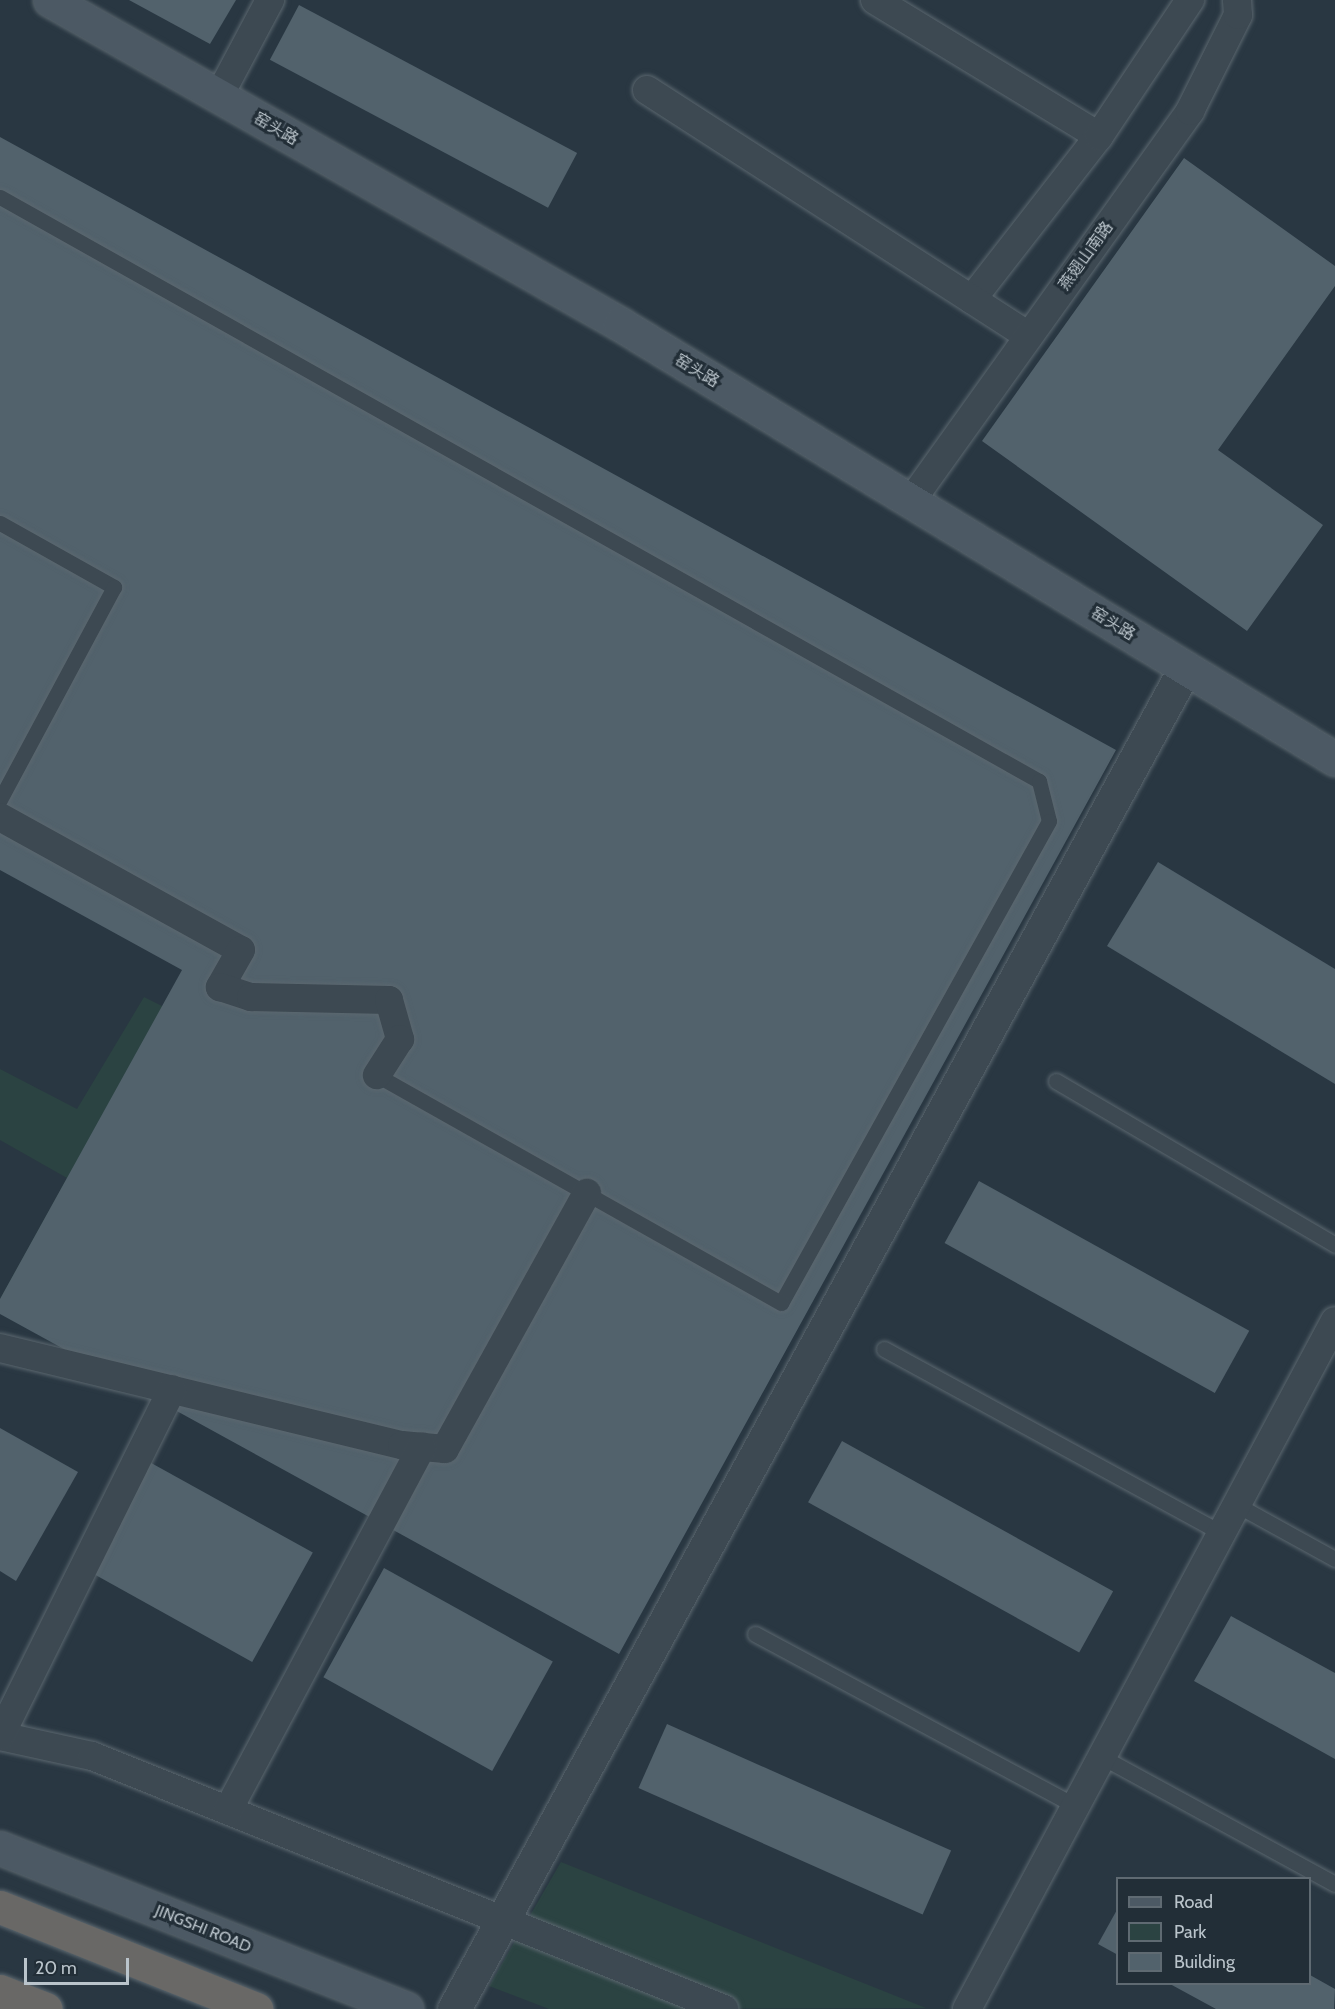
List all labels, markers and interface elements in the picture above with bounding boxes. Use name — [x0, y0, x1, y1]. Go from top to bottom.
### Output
street label: 窑头路 — [250, 109, 302, 149]
street label: 燕翅山南路 — [1055, 218, 1117, 294]
street label: 窑头路 — [671, 350, 723, 392]
street label: 窑头路 — [1087, 603, 1139, 645]
legend — [1116, 1877, 1311, 1985]
text: Road — [1174, 1891, 1213, 1913]
street label: JINGSHI ROAD — [152, 1901, 254, 1957]
text: Park — [1174, 1921, 1206, 1943]
scale bar — [27, 1946, 132, 1984]
text: Building — [1174, 1951, 1235, 1973]
text: 20 m — [35, 1957, 77, 1979]

